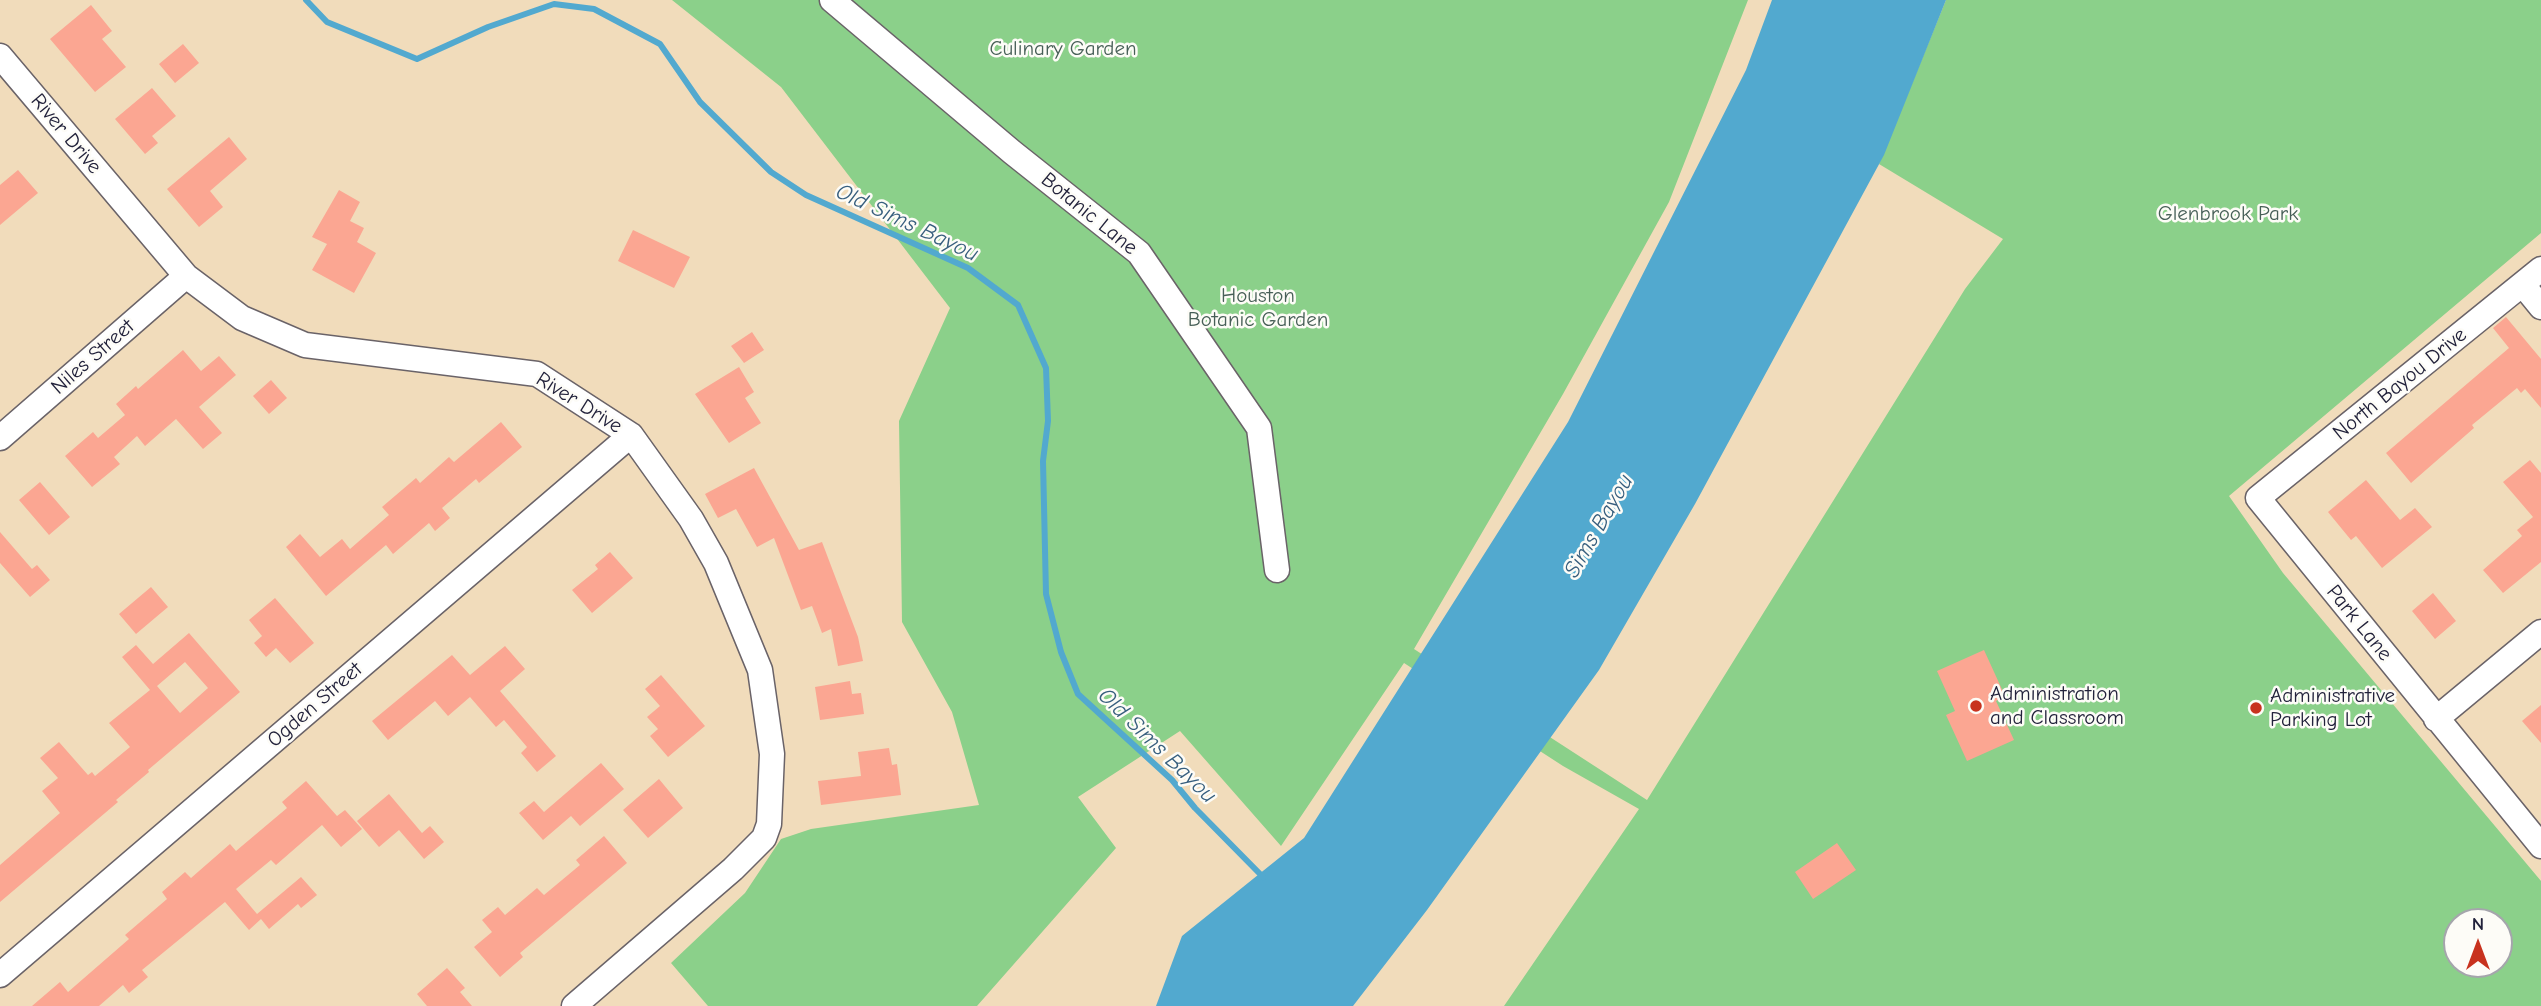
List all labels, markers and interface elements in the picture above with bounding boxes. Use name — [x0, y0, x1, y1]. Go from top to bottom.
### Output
park label: Culinary Garden — [989, 36, 1137, 62]
street label: River Drive — [25, 89, 107, 179]
street label: Botanic Lane — [1036, 167, 1142, 261]
water label: Old Sims Bayou — [831, 178, 983, 268]
park label: Glenbrook Park — [2158, 201, 2298, 227]
park label: Houston Botanic Garden — [1188, 283, 1328, 333]
street label: Niles Street — [46, 314, 140, 400]
street label: North Bayou Drive — [2328, 322, 2472, 446]
street label: River Drive — [531, 367, 627, 439]
water label: Sims Bayou — [1558, 469, 1640, 583]
street label: Park Lane — [2321, 580, 2397, 666]
street label: Ogden Street — [262, 657, 368, 753]
place label: Administration and Classroom — [1990, 681, 2124, 731]
water label: Old Sims Bayou — [1092, 683, 1222, 809]
place label: Administrative Parking Lot — [2270, 683, 2395, 733]
marker: Administration and Classroom — [1968, 698, 1984, 714]
marker: Administrative Parking Lot — [2248, 700, 2264, 716]
north arrow — [2443, 908, 2513, 978]
text: N — [2472, 913, 2484, 935]

